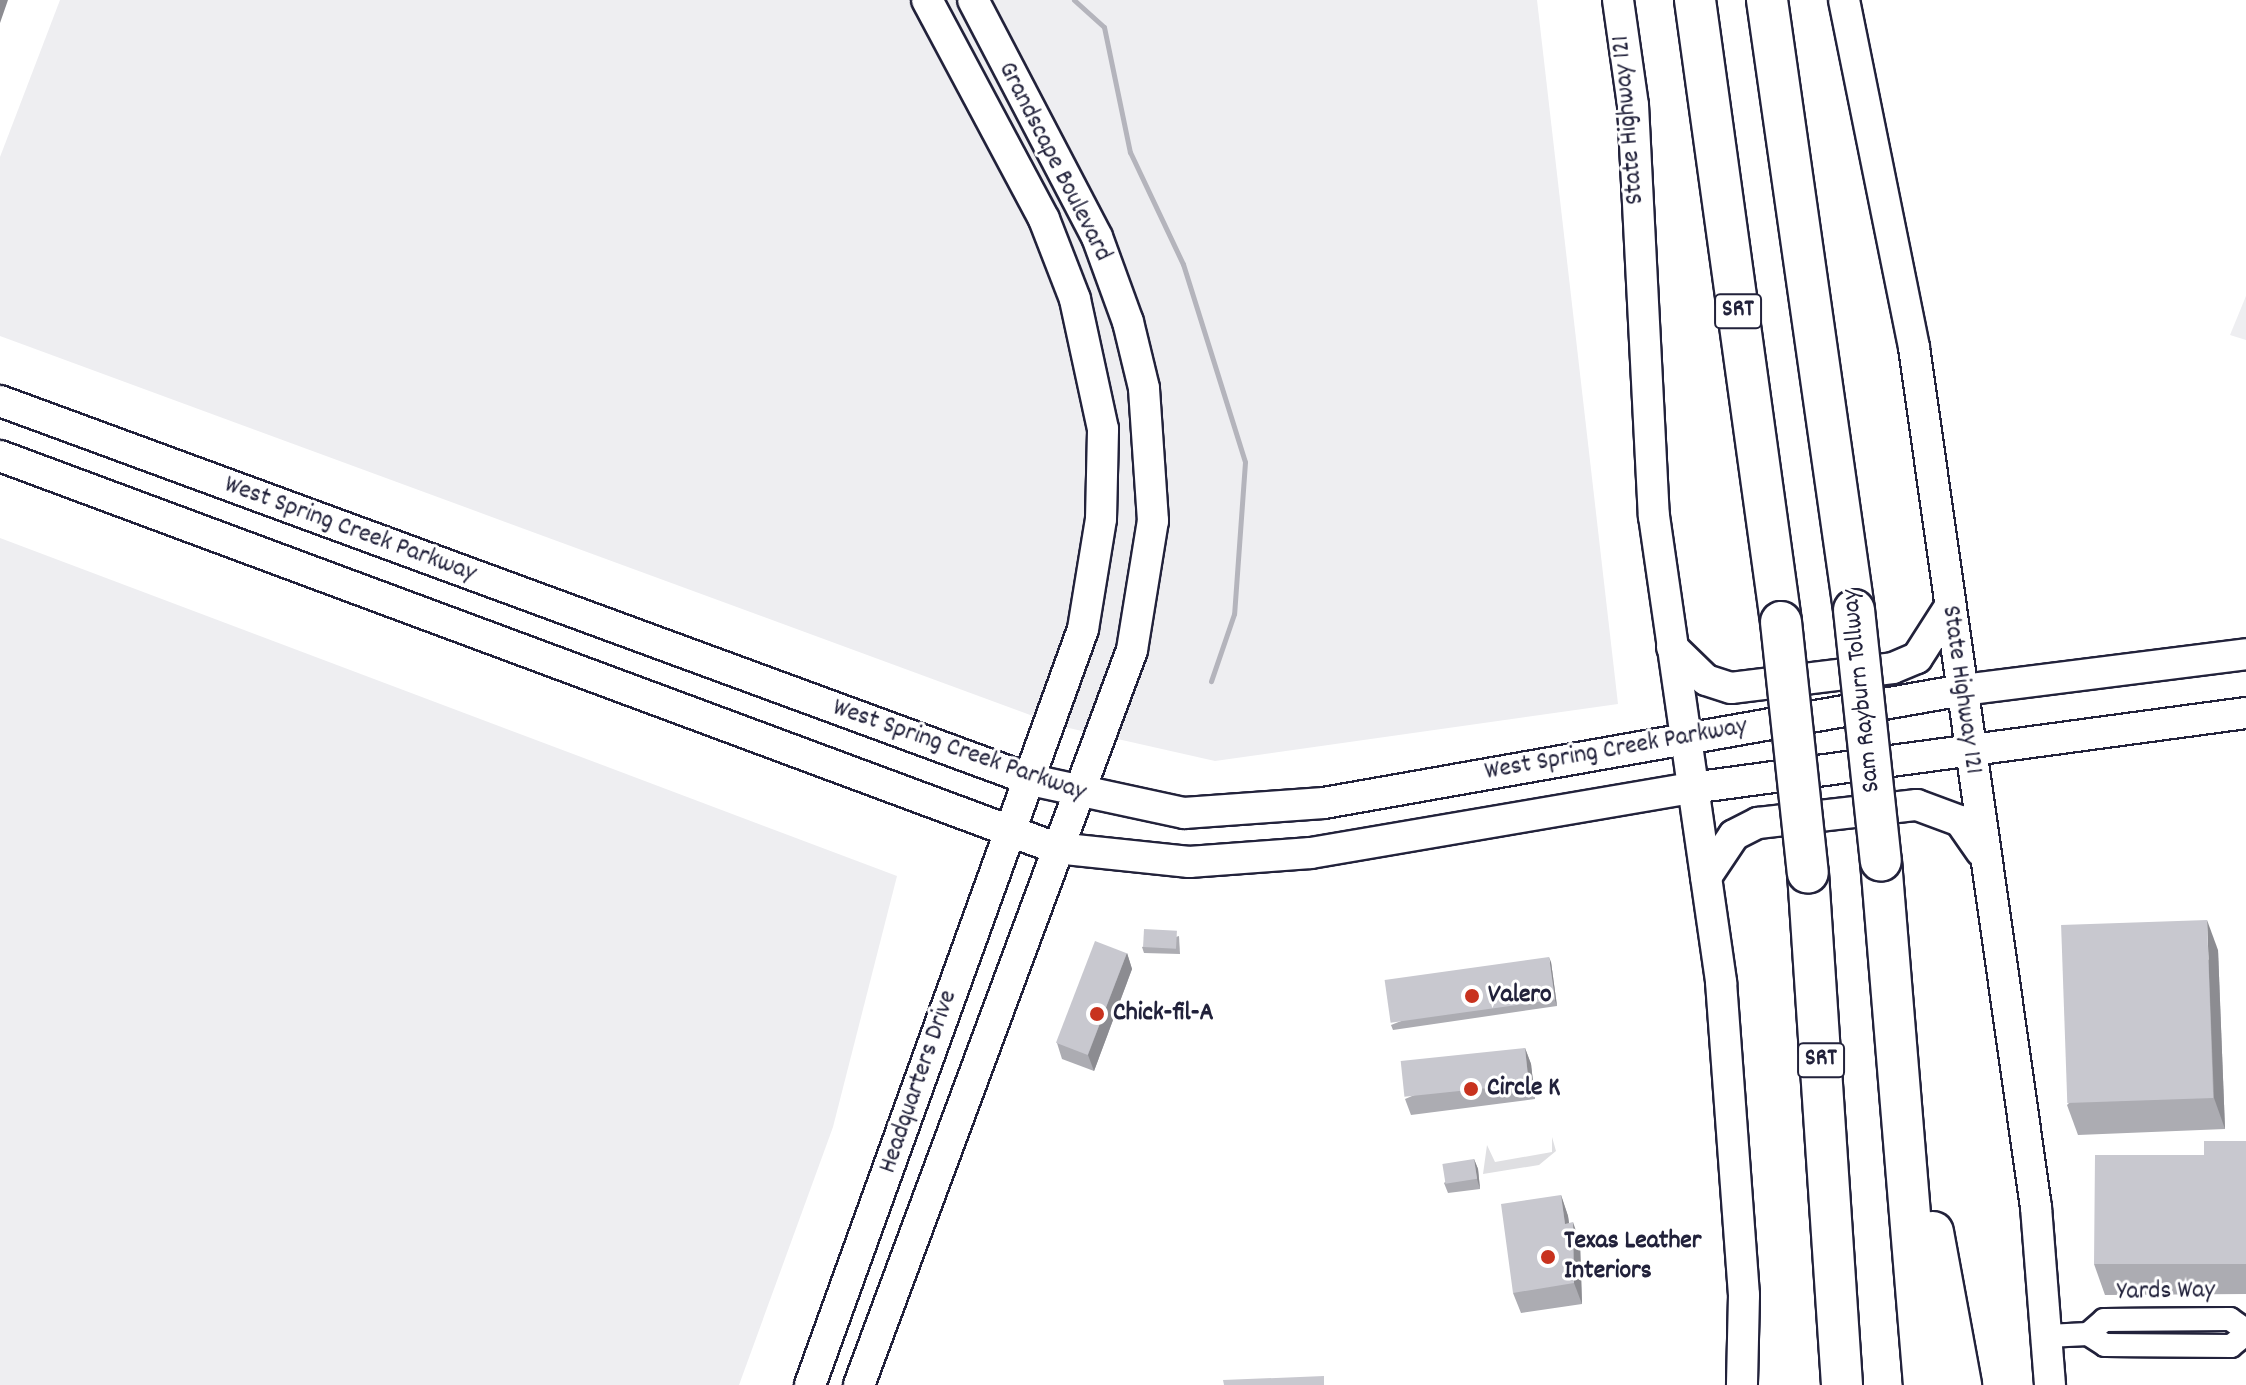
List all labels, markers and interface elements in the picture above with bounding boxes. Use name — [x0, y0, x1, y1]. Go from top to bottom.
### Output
street label: State Highway 121 — [1606, 34, 1652, 206]
street label: Grandscape Boulevard — [990, 57, 1118, 267]
road number: SRT — [1714, 291, 1762, 331]
street label: West Spring Creek Parkway — [220, 470, 480, 590]
street label: Sam Rayburn Tollway — [1836, 588, 1888, 794]
street label: State Highway 121 — [1934, 604, 1988, 776]
street label: West Spring Creek Parkway — [828, 693, 1090, 809]
street label: West Spring Creek Parkway — [1482, 712, 1750, 788]
place label: Valero — [1488, 980, 1552, 1012]
street label: Headquarters Drive — [873, 986, 965, 1178]
marker: Valero — [1463, 987, 1481, 1005]
place label: Chick-fil-A — [1113, 998, 1214, 1030]
marker: Chick-fil-A — [1088, 1005, 1106, 1023]
road number: SRT — [1797, 1040, 1845, 1080]
place label: Circle K — [1487, 1073, 1560, 1105]
marker: Circle K — [1462, 1080, 1480, 1098]
place label: Texas Leather Interiors — [1564, 1226, 1701, 1288]
marker: Texas Leather Interiors — [1539, 1248, 1557, 1266]
street label: Yards Way — [2117, 1276, 2215, 1308]

